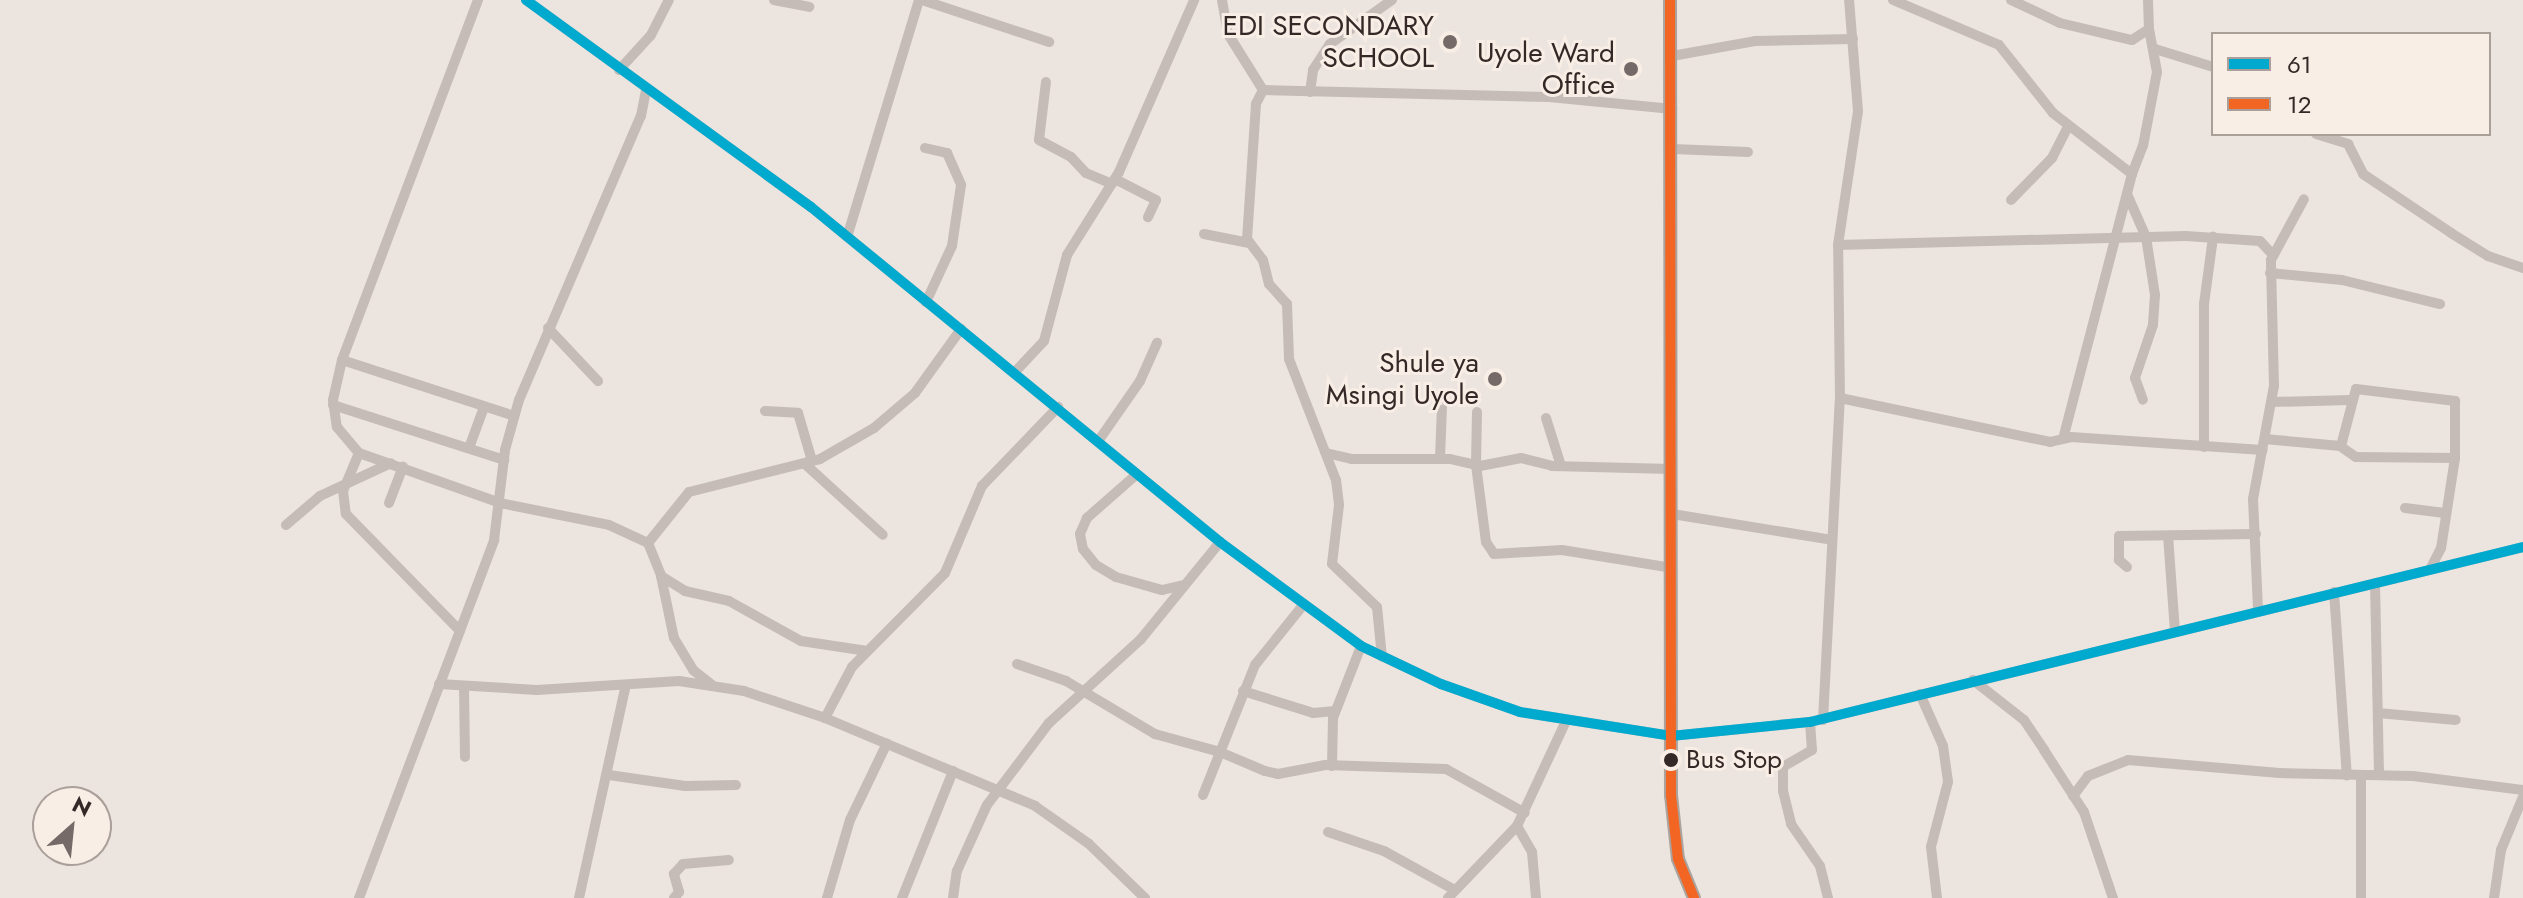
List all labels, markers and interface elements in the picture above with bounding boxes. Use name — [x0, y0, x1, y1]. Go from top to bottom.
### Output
place label: EDI SECONDARY SCHOOL — [1222, 9, 1434, 75]
legend — [2211, 32, 2491, 136]
marker: EDI SECONDARY SCHOOL — [1441, 33, 1459, 51]
place label: Uyole Ward Office — [1477, 36, 1615, 102]
text: 61 — [2287, 47, 2312, 82]
marker: Uyole Ward Office — [1622, 60, 1640, 78]
text: 12 — [2287, 87, 2311, 122]
place label: Shule ya Msingi Uyole — [1326, 346, 1479, 412]
marker: Shule ya Msingi Uyole — [1486, 370, 1504, 388]
place label: Bus Stop — [1686, 744, 1782, 776]
marker: Bus Stop — [1663, 752, 1679, 768]
north arrow — [32, 786, 112, 866]
text: N — [67, 788, 97, 825]

